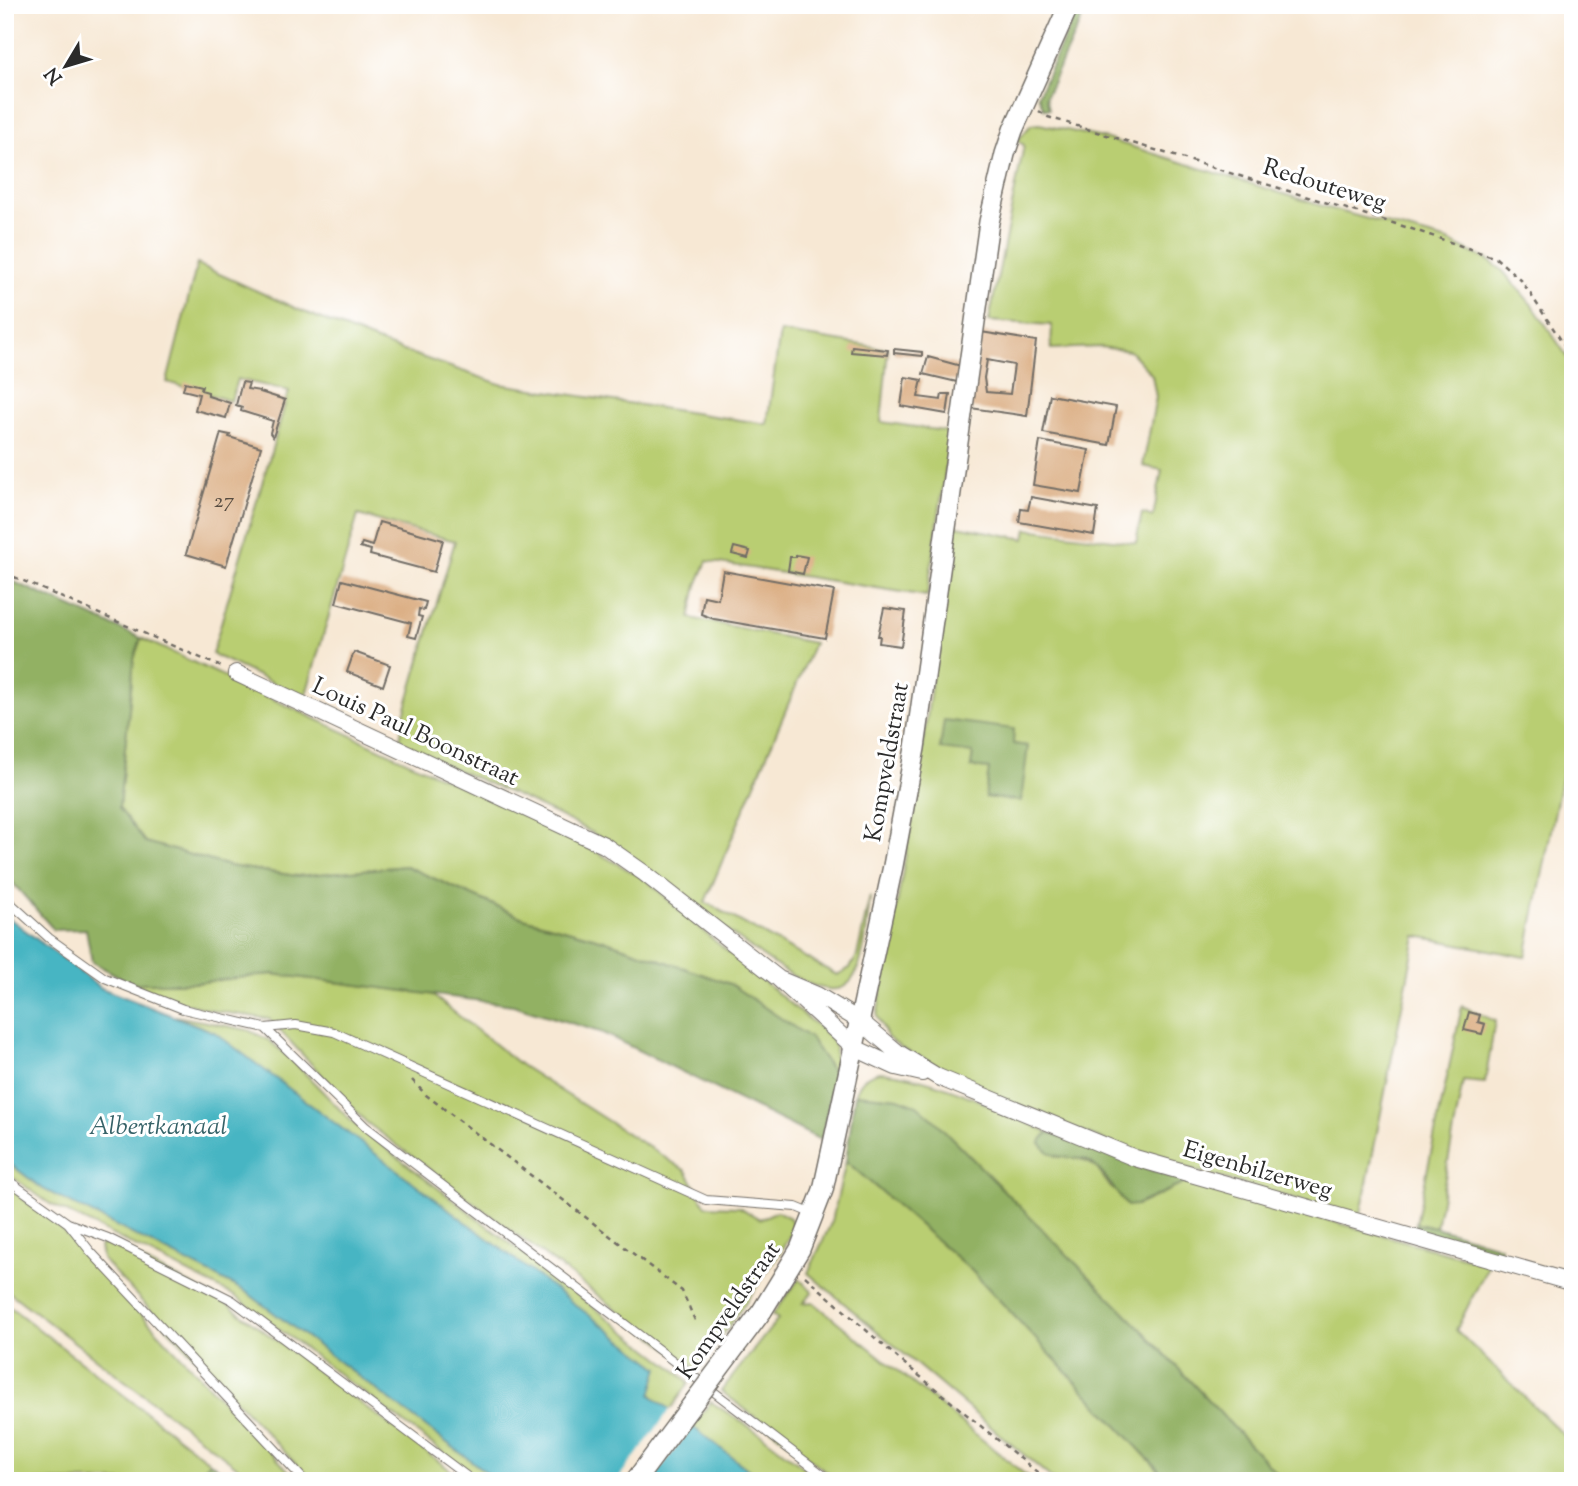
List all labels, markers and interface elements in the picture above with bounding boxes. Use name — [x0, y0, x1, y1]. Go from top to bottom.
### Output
north arrow — [32, 32, 102, 102]
text: N — [39, 61, 70, 89]
street label: Redouteweg — [1259, 151, 1390, 221]
house number: 27 — [214, 487, 235, 517]
street label: Louis Paul Boonstraat — [306, 670, 524, 796]
street label: Kompveldstraat — [857, 680, 919, 845]
water label: Albertkanaal — [89, 1109, 228, 1146]
street label: Eigenbilzerweg — [1179, 1133, 1336, 1209]
street label: Kompveldstraat — [669, 1235, 790, 1387]

